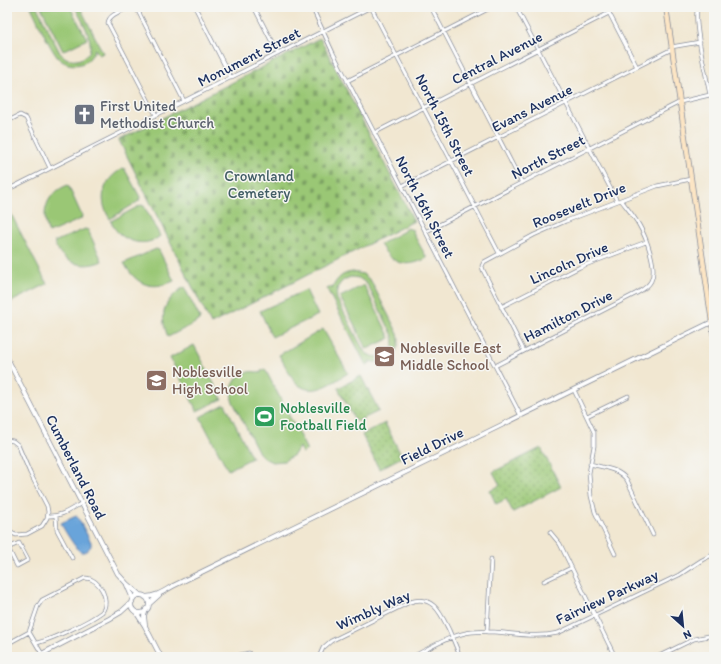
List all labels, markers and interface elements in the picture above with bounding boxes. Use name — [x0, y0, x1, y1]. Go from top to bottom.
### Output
street label: Monument Street — [195, 23, 304, 91]
street label: Central Avenue — [449, 27, 545, 89]
street label: North 15th Street — [412, 71, 479, 179]
street label: Evans Avenue — [489, 80, 575, 136]
place label: First United Methodist Church — [100, 97, 214, 132]
church icon: First United Methodist Church — [72, 102, 98, 128]
street label: North Street — [508, 131, 588, 183]
street label: North 16th Street — [392, 153, 459, 261]
park label: Crownland Cemetery — [224, 167, 294, 202]
street label: Roosevelt Drive — [530, 178, 628, 232]
street label: Lincoln Drive — [527, 238, 611, 288]
street label: Hamilton Drive — [520, 286, 616, 346]
place label: Noblesville East Middle School — [400, 339, 502, 374]
school or university icon: Noblesville East Middle School — [371, 344, 397, 370]
place label: Noblesville High School — [172, 363, 249, 398]
school or university icon: Noblesville High School — [144, 368, 170, 394]
place label: Noblesville Football Field — [280, 399, 367, 434]
sports icon: Noblesville Football Field — [252, 404, 278, 430]
street label: Cumberland Road — [42, 412, 110, 523]
street label: Field Drive — [398, 423, 466, 469]
street label: Fairview Parkway — [553, 565, 661, 629]
street label: Wimbly Way — [333, 586, 413, 634]
north arrow — [663, 606, 703, 646]
text: N — [681, 627, 694, 642]

